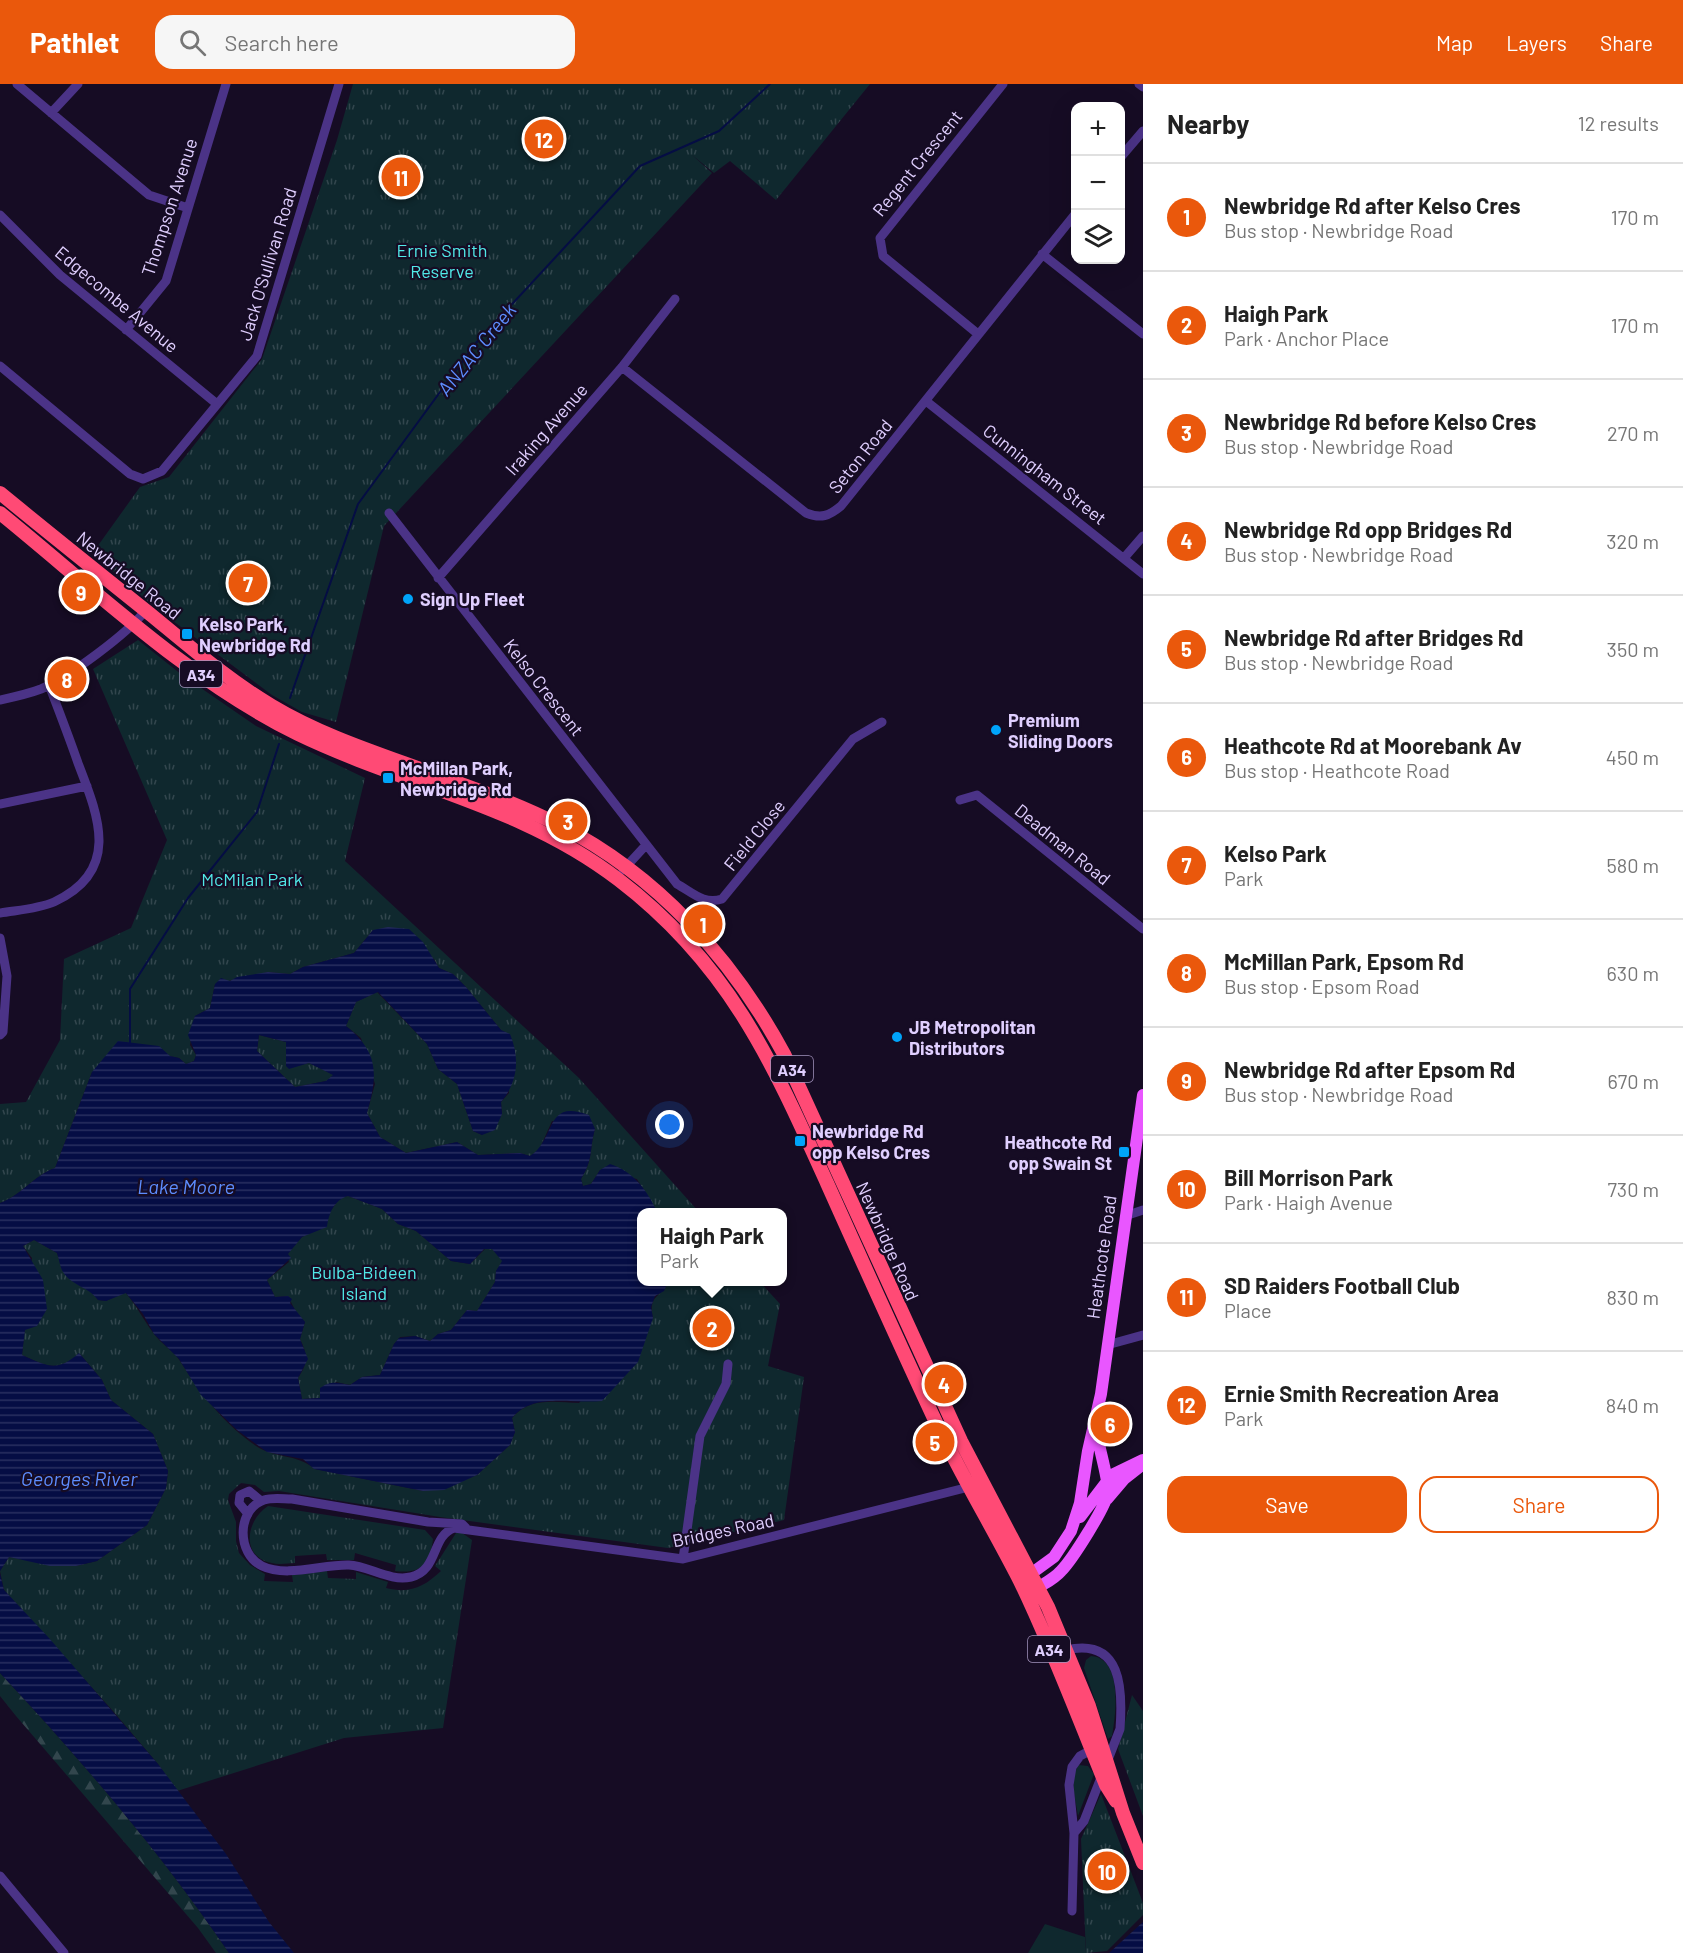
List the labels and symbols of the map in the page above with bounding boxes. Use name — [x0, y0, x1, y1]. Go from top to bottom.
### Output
street label: Regent Crescent — [867, 105, 967, 221]
pin: 12 — [524, 116, 564, 162]
street label: Thompson Avenue — [136, 135, 202, 279]
pin: 11 — [382, 154, 420, 200]
street label: Jack O'Sullivan Road — [233, 185, 301, 343]
park label: Ernie Smith Reserve — [396, 239, 488, 282]
street label: Edgecombe Avenue — [51, 241, 183, 357]
water label: ANZAC Creek — [431, 298, 521, 400]
street label: Iraking Avenue — [500, 379, 592, 479]
street label: Seton Road — [823, 414, 897, 498]
street label: Cunningham Street — [979, 419, 1111, 529]
street label: Newbridge Road — [72, 526, 186, 624]
pin: 7 — [228, 560, 268, 606]
pin: 9 — [62, 570, 100, 614]
place label: Sign Up Fleet — [420, 588, 525, 610]
marker: Sign Up Fleet — [401, 592, 415, 606]
place label: Kelso Park, Newbridge Rd — [199, 613, 311, 656]
marker: Kelso Park, Newbridge Rd — [180, 627, 194, 641]
street label: Kelso Crescent — [499, 634, 589, 740]
pin: 8 — [48, 656, 86, 702]
road number: A34 — [180, 661, 222, 687]
place label: Premium Sliding Doors — [1008, 709, 1113, 752]
marker: Premium Sliding Doors — [989, 723, 1003, 737]
place label: McMillan Park, Newbridge Rd — [400, 757, 513, 800]
marker: McMillan Park, Newbridge Rd — [381, 771, 395, 785]
street label: Field Close — [719, 795, 789, 875]
pin: 3 — [548, 798, 588, 844]
street label: Deadman Road — [1011, 799, 1115, 889]
park label: McMilan Park — [201, 868, 303, 890]
pin: 1 — [684, 902, 722, 946]
place label: JB Metropolitan Distributors — [909, 1016, 1036, 1059]
marker: JB Metropolitan Distributors — [890, 1030, 904, 1044]
road number: A34 — [771, 1056, 813, 1082]
your location — [655, 1110, 684, 1139]
place label: Newbridge Rd opp Kelso Cres — [812, 1120, 930, 1163]
place label: Heathcote Rd opp Swain St — [1004, 1131, 1112, 1174]
marker: Newbridge Rd opp Kelso Cres — [793, 1134, 807, 1148]
marker: Heathcote Rd opp Swain St — [1117, 1145, 1131, 1159]
water label: Lake Moore — [137, 1174, 235, 1198]
street label: Newbridge Road — [852, 1178, 924, 1304]
street label: Heathcote Road — [1081, 1194, 1121, 1320]
park label: Bulba-Bideen Island — [311, 1261, 417, 1304]
pin: 2 — [692, 1306, 732, 1350]
pin: 4 — [924, 1362, 964, 1406]
pin: 6 — [1090, 1402, 1130, 1446]
pin: 5 — [916, 1420, 954, 1464]
water label: Georges River — [21, 1466, 138, 1490]
street label: Bridges Road — [670, 1508, 776, 1552]
road number: A34 — [1028, 1636, 1070, 1662]
pin: 10 — [1088, 1848, 1126, 1894]

